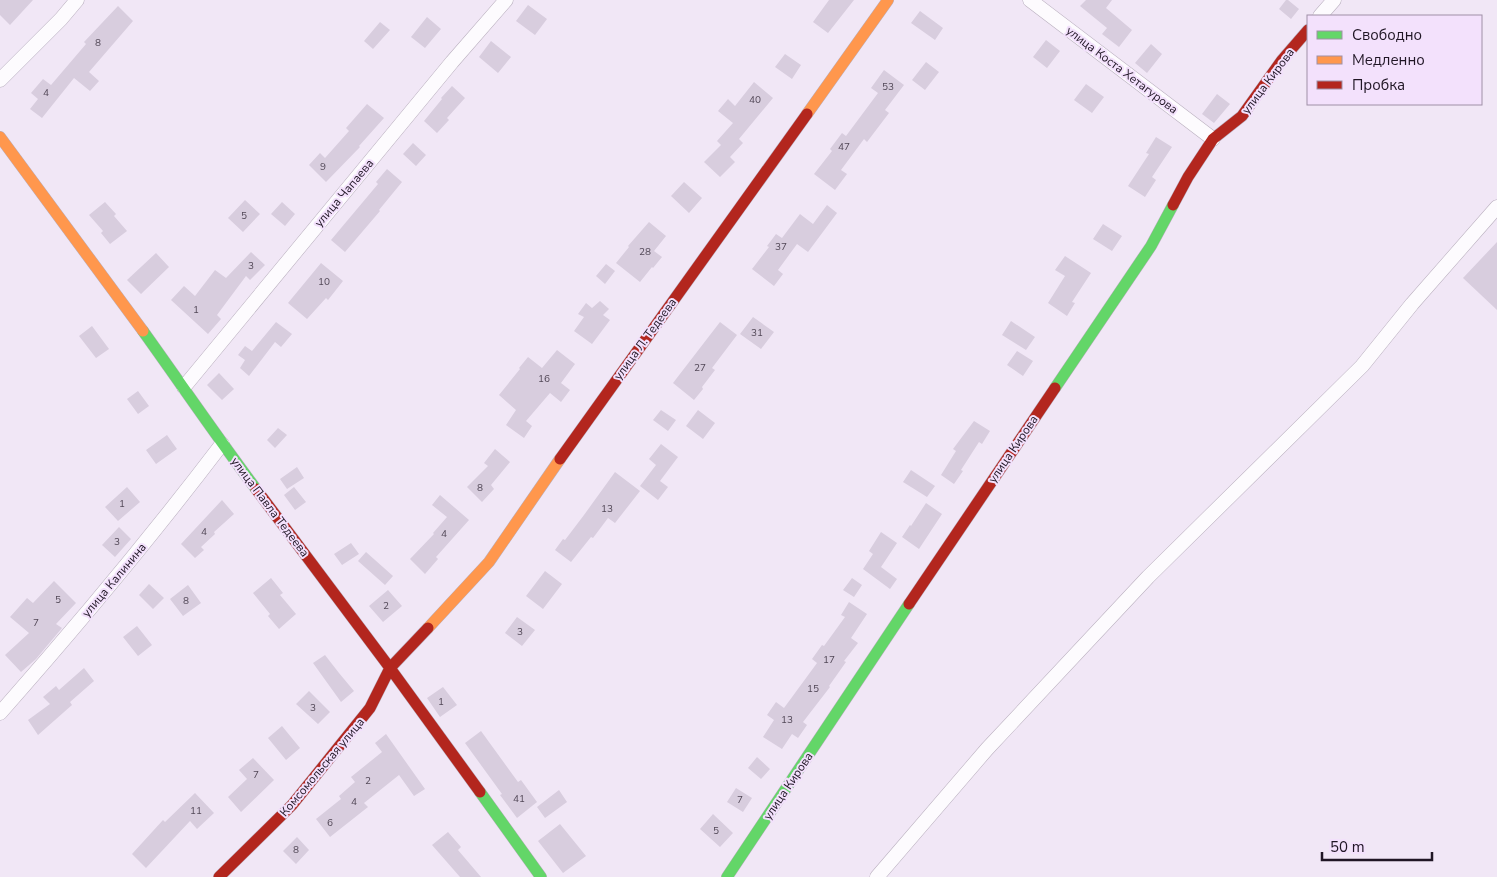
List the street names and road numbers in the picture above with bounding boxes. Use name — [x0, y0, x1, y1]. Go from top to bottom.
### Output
street label: улица Коста Хетагурова — [1063, 23, 1181, 117]
street label: улица Кирова — [1238, 45, 1298, 117]
street label: улица Чапаева — [311, 156, 377, 230]
street label: улица Л. Тедеева — [610, 295, 680, 383]
street label: улица Кирова — [985, 412, 1041, 486]
street label: улица Павла Тедеева — [227, 454, 313, 560]
street label: улица Калинина — [78, 540, 150, 620]
street label: Комсомольская улица — [276, 714, 368, 820]
street label: улица Кирова — [760, 749, 816, 823]

